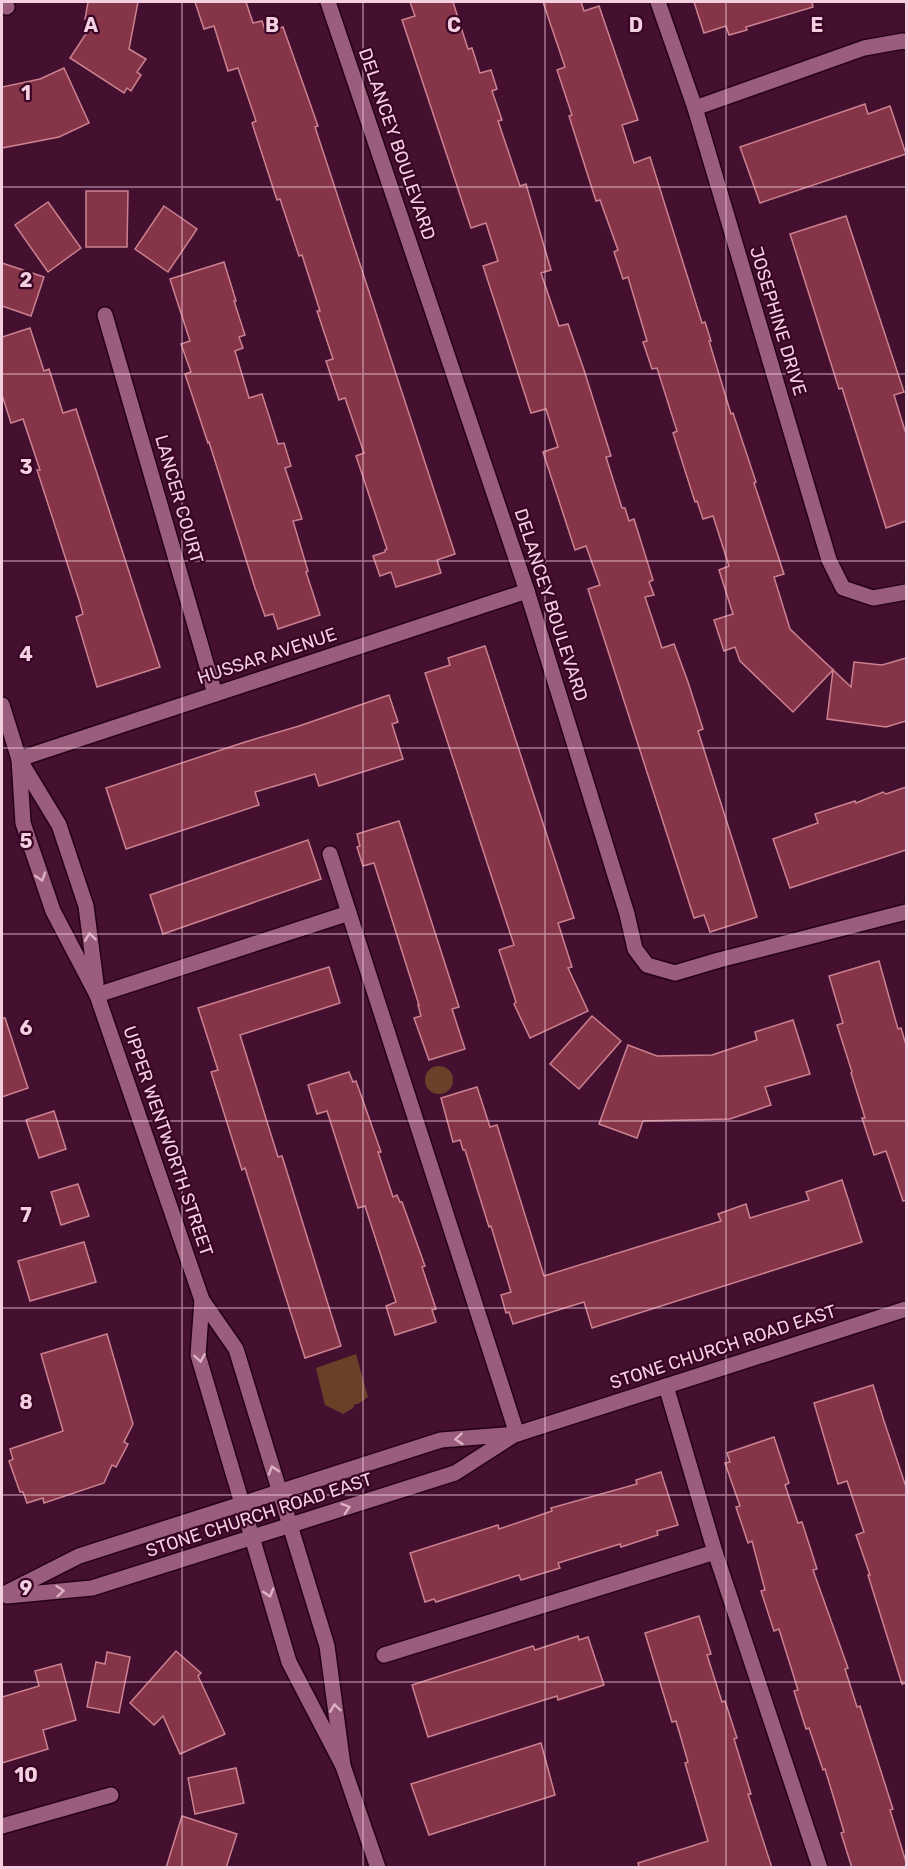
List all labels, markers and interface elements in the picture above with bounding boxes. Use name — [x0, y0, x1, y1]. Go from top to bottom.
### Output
text: A — [84, 13, 99, 37]
text: B — [265, 13, 279, 37]
text: C — [447, 13, 461, 37]
text: D — [629, 13, 643, 37]
text: E — [811, 13, 823, 37]
street label: DELANCEY BOULEVARD — [354, 45, 440, 243]
text: 1 — [21, 81, 31, 105]
street label: JOSEPHINE DRIVE — [745, 244, 811, 398]
text: 2 — [20, 268, 33, 292]
street label: LANCER COURT — [150, 432, 208, 566]
text: 3 — [19, 455, 33, 479]
street label: DELANCEY BOULEVARD — [509, 506, 593, 704]
street label: HUSSAR AVENUE — [194, 623, 340, 689]
text: 4 — [19, 642, 33, 666]
text: 5 — [20, 829, 33, 853]
one-way arrow — [34, 871, 47, 882]
one-way arrow — [84, 932, 97, 941]
text: 6 — [19, 1016, 33, 1040]
street label: UPPER WENTWORTH STREET — [118, 1023, 218, 1259]
text: 7 — [20, 1203, 32, 1227]
street label: STONE CHURCH ROAD EAST — [607, 1300, 839, 1394]
one-way arrow — [194, 1353, 206, 1362]
text: 8 — [19, 1390, 33, 1414]
one-way arrow — [454, 1432, 463, 1445]
one-way arrow — [268, 1465, 280, 1476]
street label: STONE CHURCH ROAD EAST — [143, 1468, 375, 1562]
one-way arrow — [340, 1503, 351, 1515]
text: 9 — [20, 1576, 33, 1600]
one-way arrow — [55, 1585, 64, 1598]
one-way arrow — [262, 1587, 274, 1598]
one-way arrow — [330, 1704, 342, 1713]
text: 10 — [14, 1763, 38, 1787]

